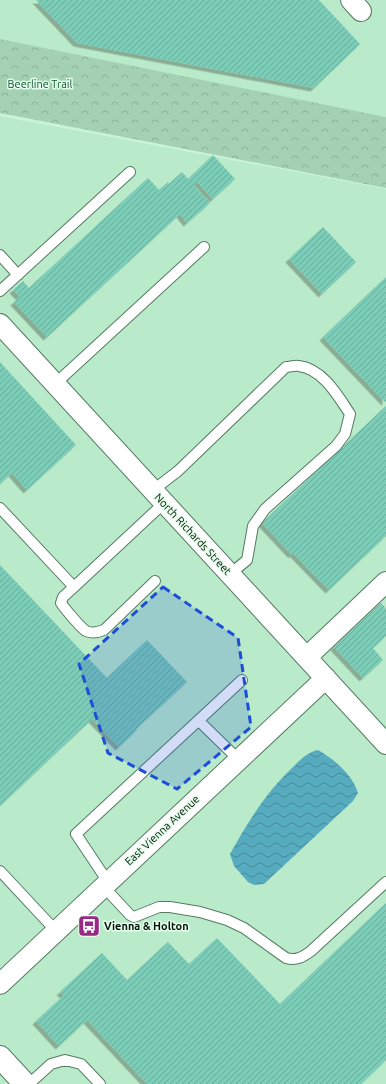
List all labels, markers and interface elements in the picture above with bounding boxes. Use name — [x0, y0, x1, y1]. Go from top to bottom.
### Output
park label: Beerline Trail — [8, 78, 73, 90]
street label: North Richards Street — [152, 491, 234, 578]
street label: East Vienna Avenue — [122, 792, 202, 868]
bus stop icon: Vienna & Holton — [76, 913, 102, 939]
place label: Vienna & Holton — [104, 920, 189, 932]

